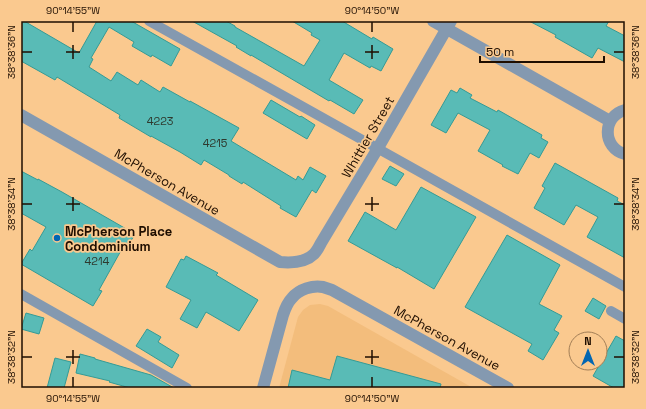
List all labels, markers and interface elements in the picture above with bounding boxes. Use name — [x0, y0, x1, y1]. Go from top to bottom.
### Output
text: 90°14'55"W — [46, 4, 100, 17]
text: 90°14'50"W — [345, 4, 399, 17]
text: 38°38'36"N — [5, 25, 18, 79]
text: 38°38'36"N — [629, 25, 642, 79]
scale bar — [480, 38, 604, 64]
text: 50 m — [486, 44, 514, 60]
street label: Whittier Street — [338, 93, 398, 181]
house number: 4223 — [147, 114, 174, 128]
house number: 4215 — [203, 136, 228, 150]
street label: McPherson Avenue — [111, 145, 223, 219]
text: 38°38'34"N — [5, 177, 18, 231]
text: 38°38'34"N — [629, 177, 642, 231]
place label: McPherson Place Condominium — [65, 223, 172, 255]
marker: McPherson Place Condominium — [52, 233, 62, 243]
house number: 4214 — [85, 254, 110, 268]
street label: McPherson Avenue — [391, 302, 503, 374]
text: 38°38'32"N — [5, 330, 18, 384]
text: 38°38'32"N — [629, 330, 642, 384]
north arrow — [568, 331, 608, 371]
text: N — [584, 334, 592, 348]
text: 90°14'55"W — [46, 392, 100, 405]
text: 90°14'50"W — [345, 392, 399, 405]

